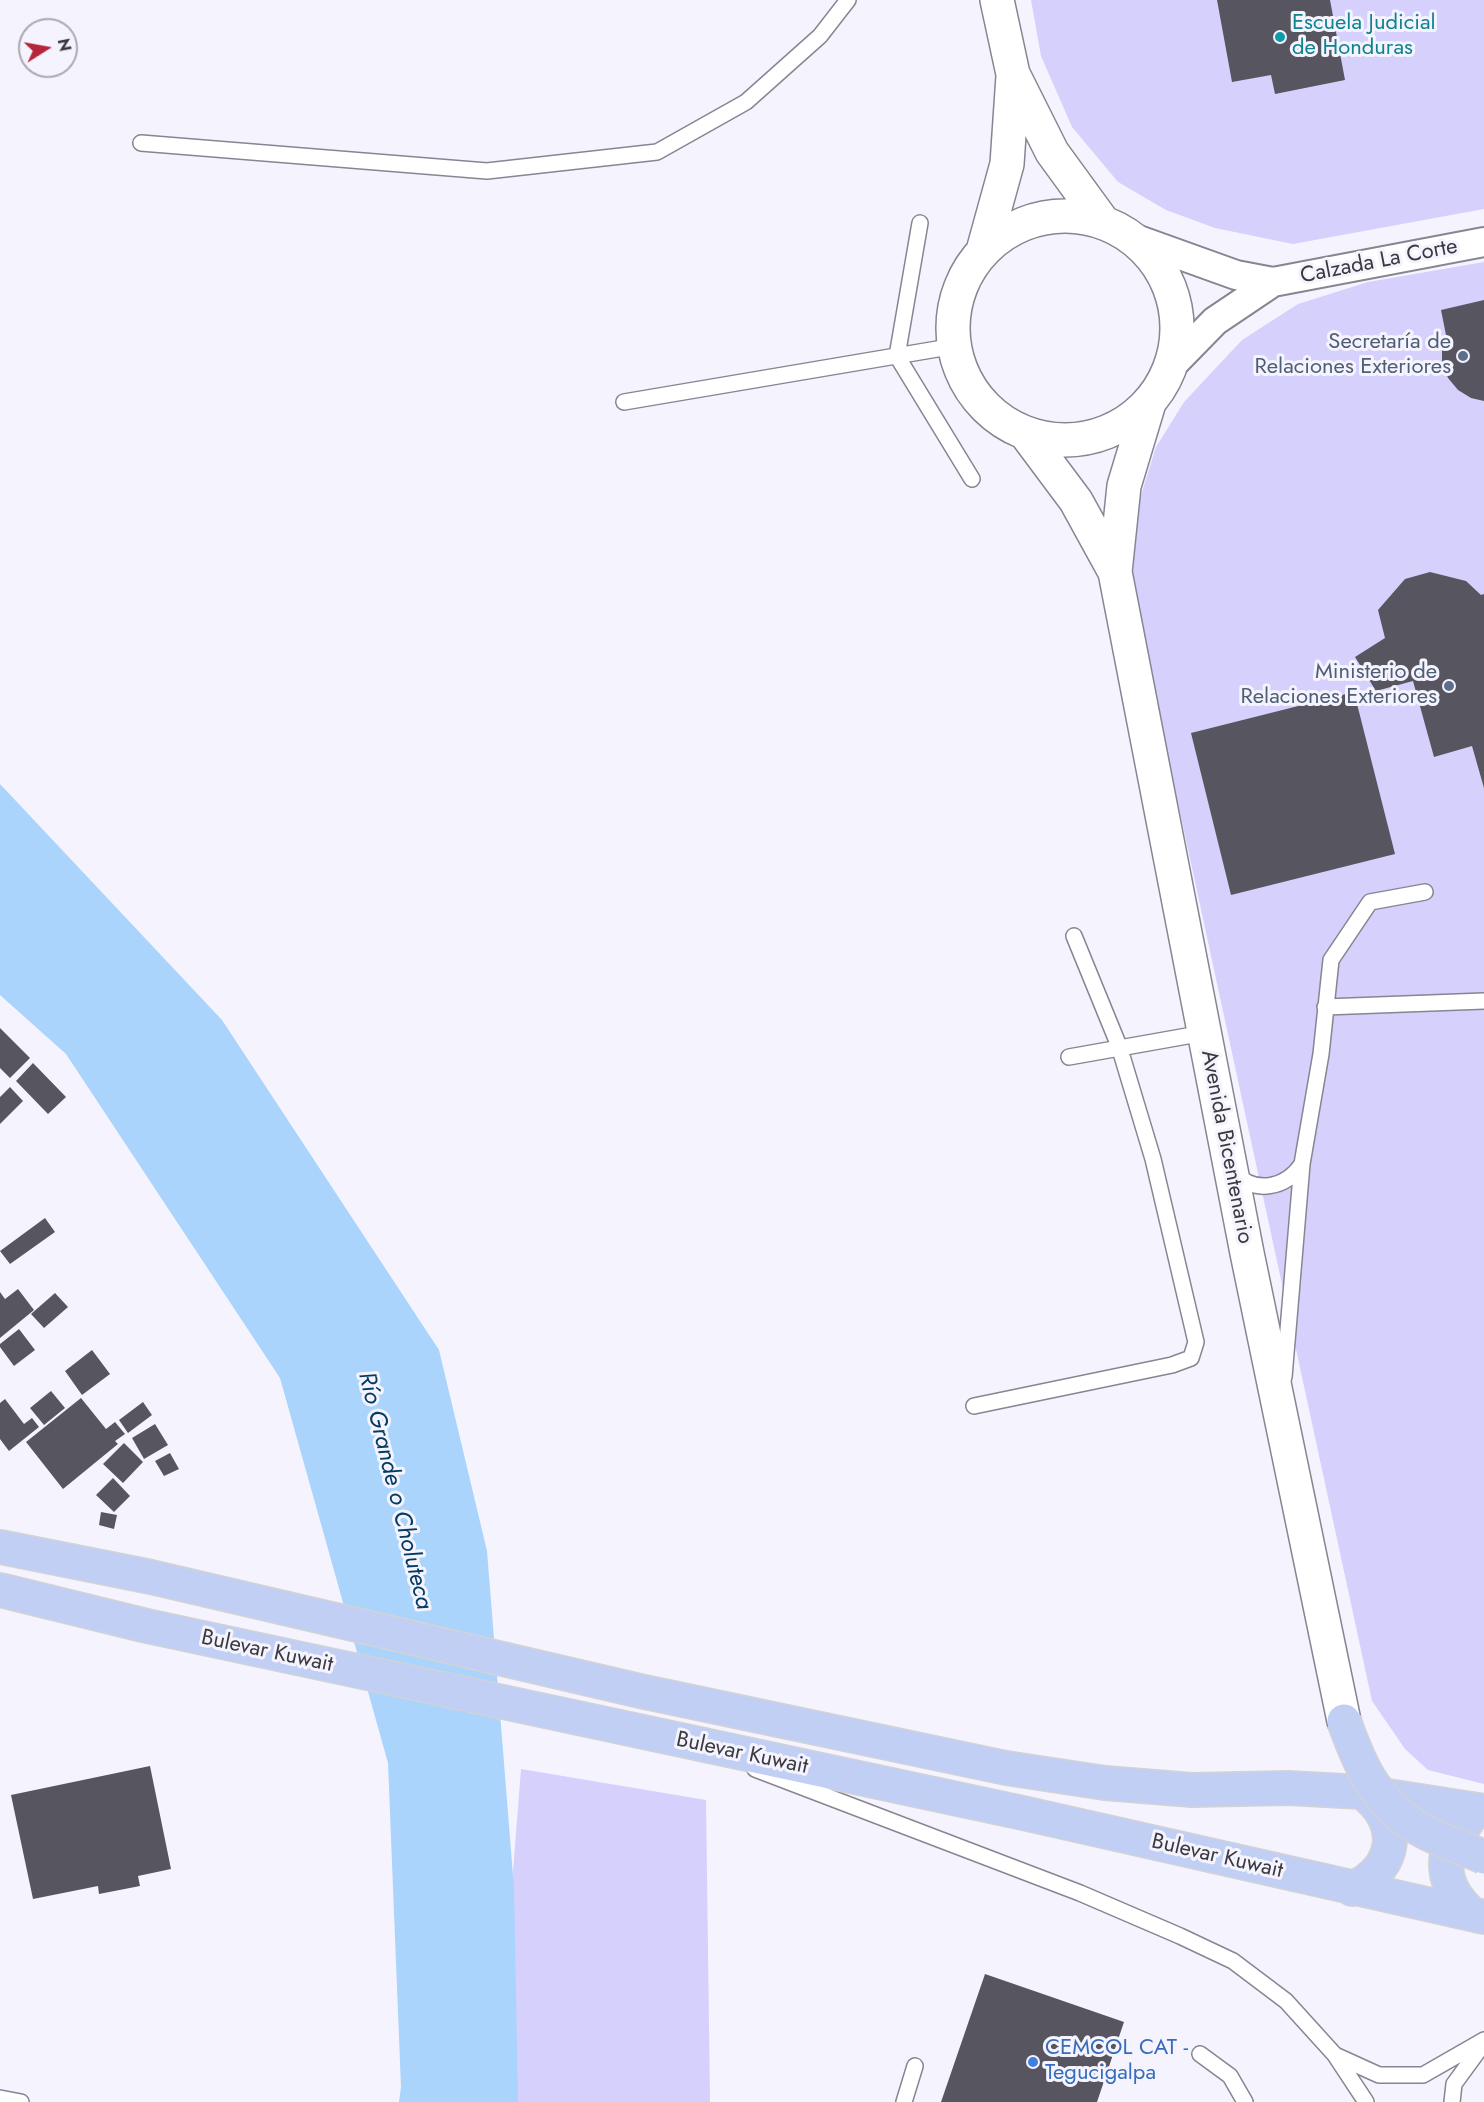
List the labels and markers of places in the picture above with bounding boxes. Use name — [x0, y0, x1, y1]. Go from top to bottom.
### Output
place label: Escuela Judicial de Honduras — [1292, 11, 1436, 62]
marker: Escuela Judicial de Honduras — [1273, 30, 1287, 44]
place label: Secretaría de Relaciones Exteriores — [1254, 330, 1451, 382]
marker: Secretaría de Relaciones Exteriores — [1456, 349, 1470, 363]
place label: Ministerio de Relaciones Exteriores — [1240, 660, 1437, 712]
marker: Ministerio de Relaciones Exteriores — [1442, 679, 1456, 693]
place label: CEMCOL CAT - Tegucigalpa — [1045, 2036, 1188, 2088]
marker: CEMCOL CAT - Tegucigalpa — [1026, 2055, 1040, 2069]

